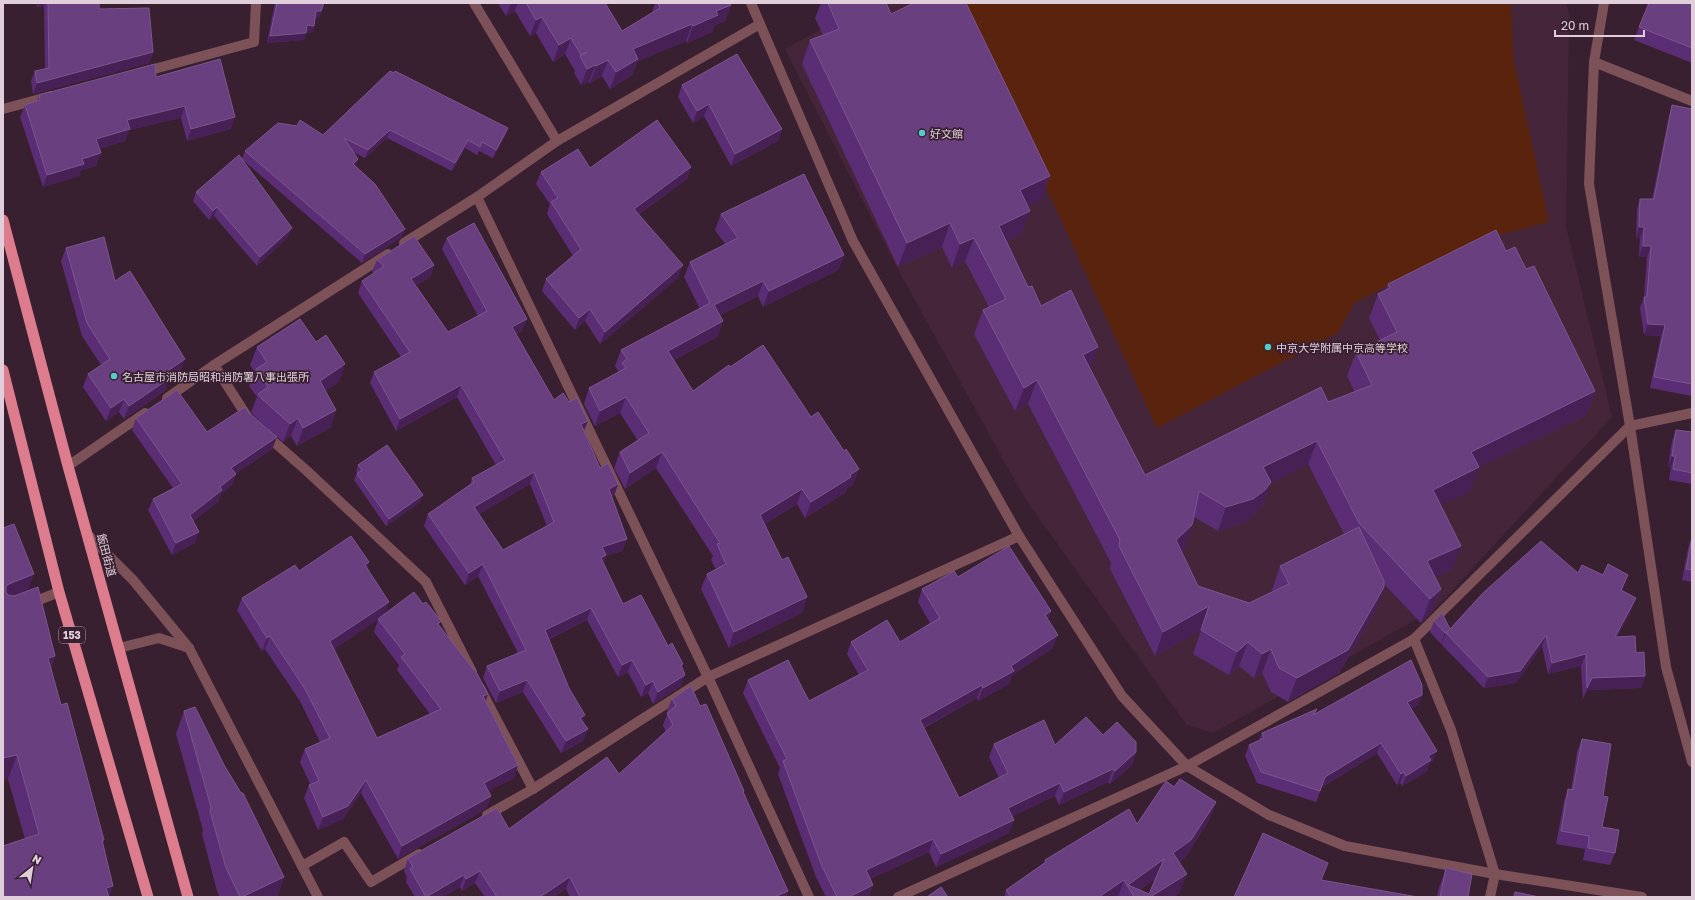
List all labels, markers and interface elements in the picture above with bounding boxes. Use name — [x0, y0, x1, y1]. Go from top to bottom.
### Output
scale bar — [1555, 12, 1644, 38]
text: 20 m — [1561, 18, 1589, 33]
place label: 好文館 — [930, 127, 963, 140]
marker: 好文館 — [917, 128, 927, 138]
place label: 中京大学附属中京高等学校 — [1276, 341, 1408, 354]
marker: 中京大学附属中京高等学校 — [1263, 342, 1273, 352]
place label: 名古屋市消防局昭和消防署八事出張所 — [122, 370, 310, 383]
marker: 名古屋市消防局昭和消防署八事出張所 — [109, 371, 119, 381]
street label: 飯田街道 — [95, 532, 119, 578]
road number: 153 — [59, 627, 85, 643]
north arrow — [12, 848, 52, 888]
text: N — [30, 851, 44, 867]

